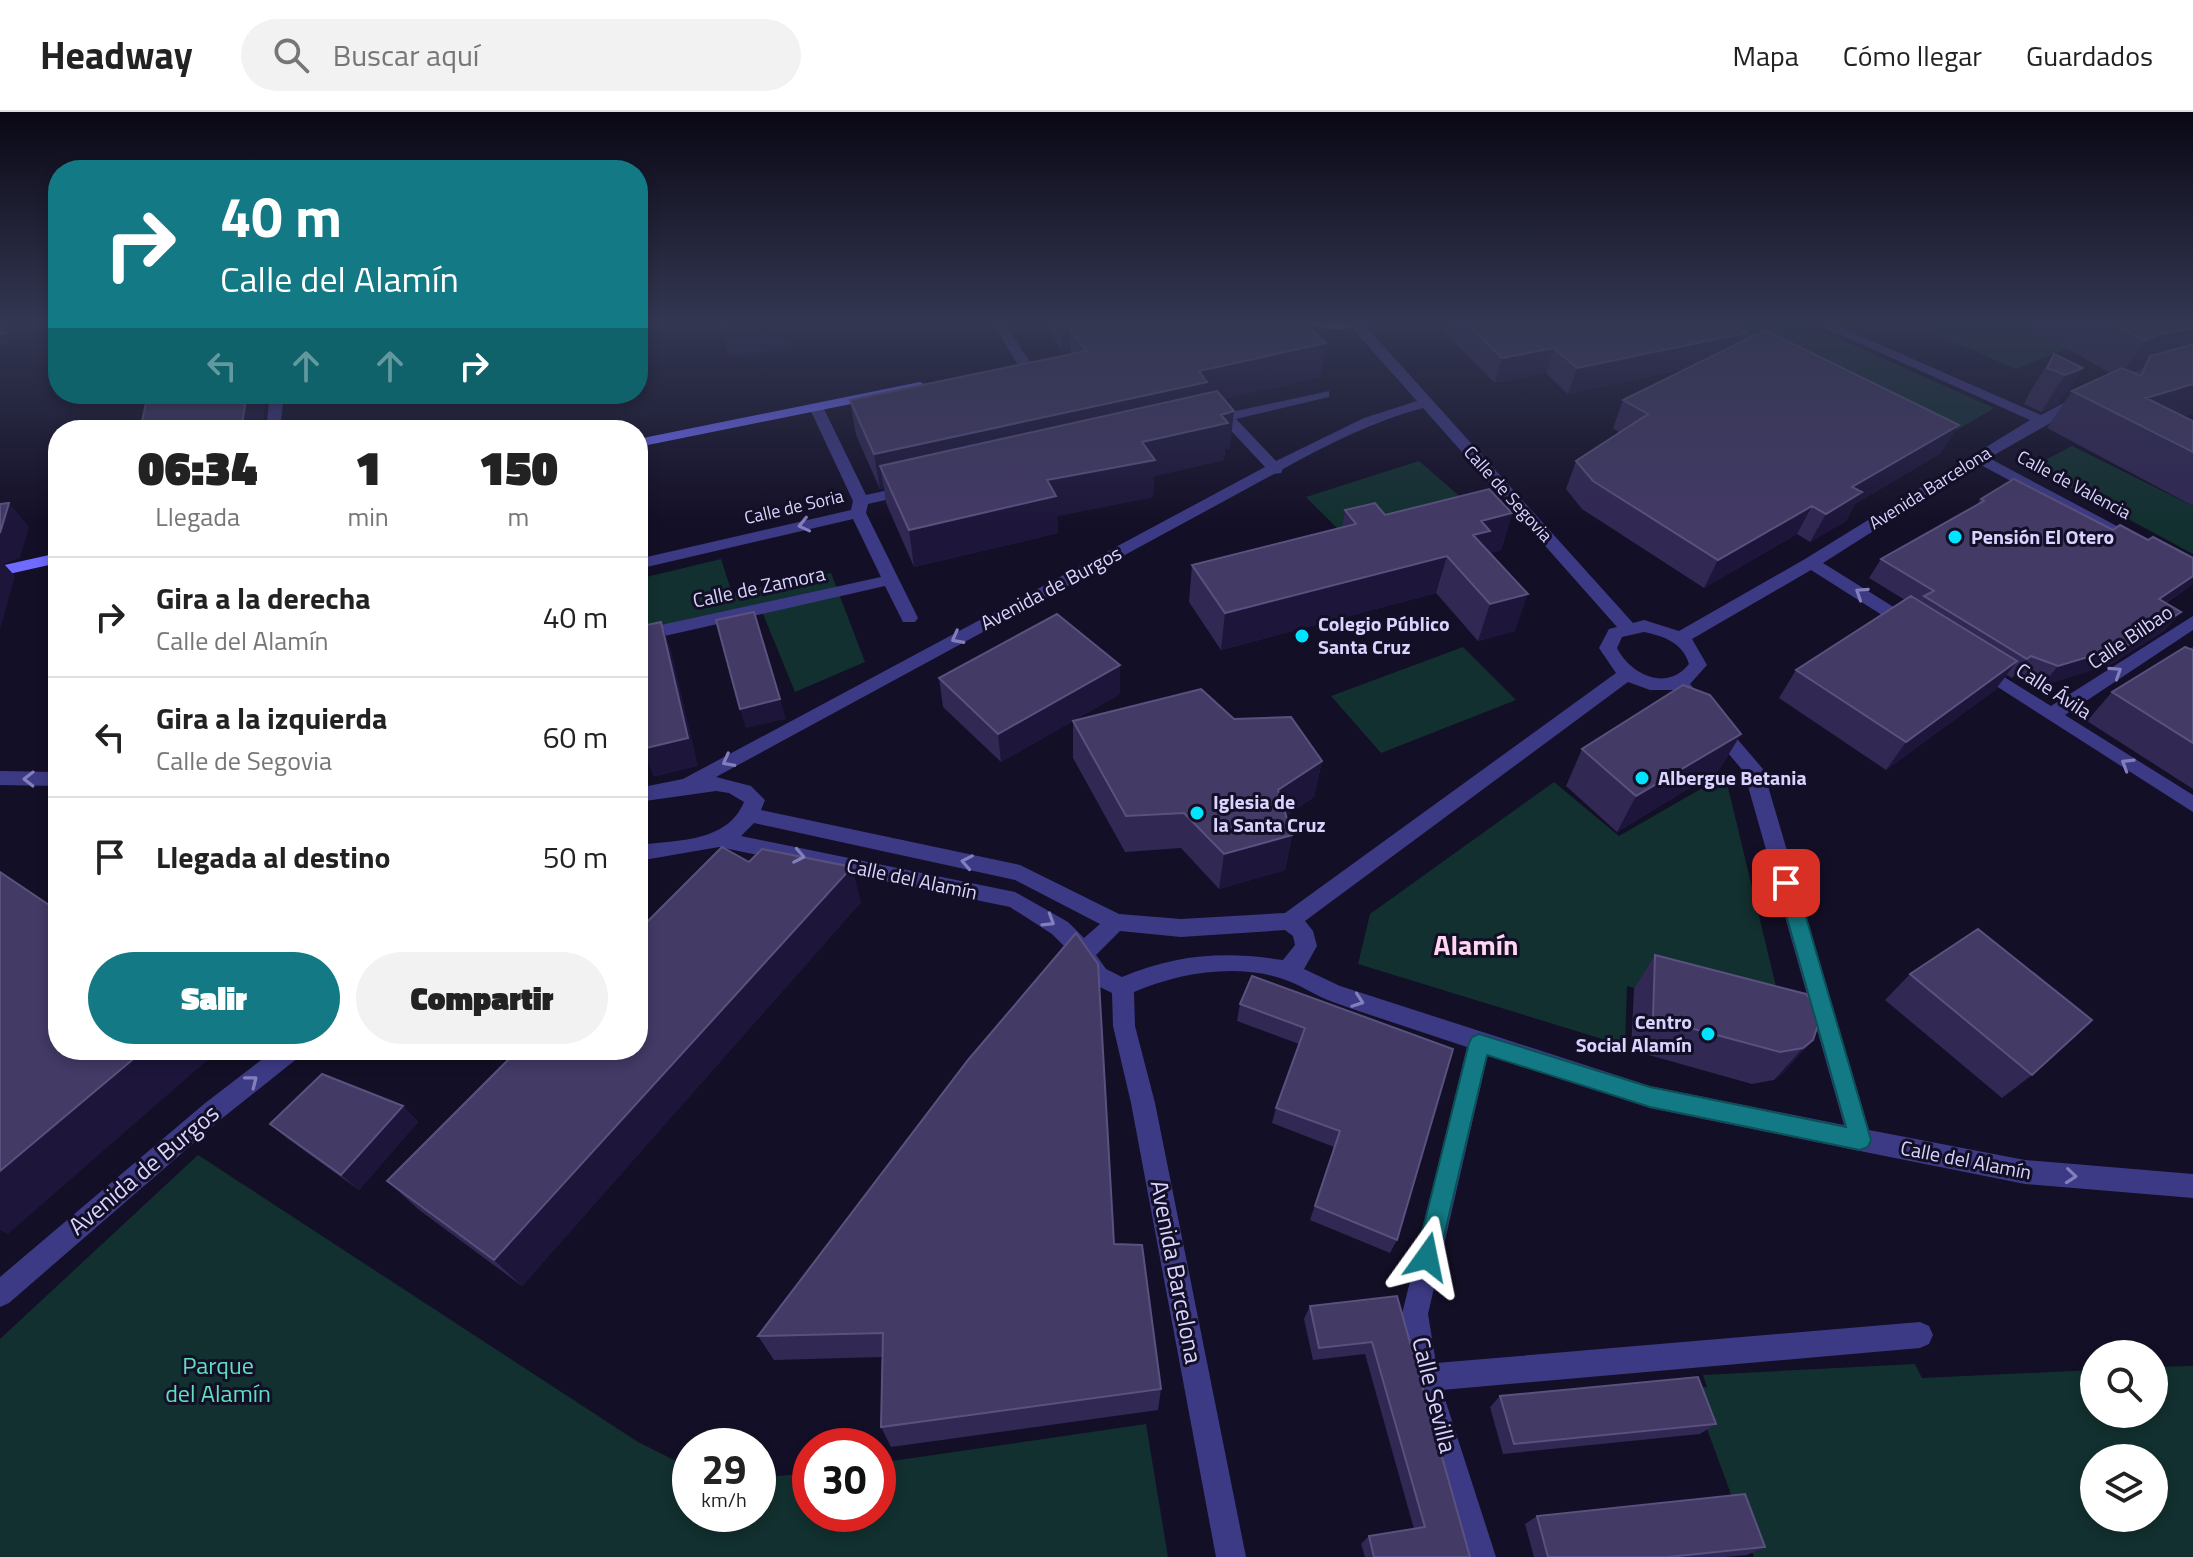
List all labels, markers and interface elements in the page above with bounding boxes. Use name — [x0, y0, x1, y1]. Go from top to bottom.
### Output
search box — [241, 19, 801, 91]
text: Headway — [40, 26, 193, 84]
text: Buscar aquí — [333, 32, 479, 78]
icon: search — [269, 33, 313, 77]
text: Mapa — [1732, 34, 1799, 77]
text: Cómo llegar — [1843, 34, 1982, 77]
text: Guardados — [2026, 34, 2153, 77]
text: 40 m — [220, 174, 342, 259]
icon: right — [88, 192, 192, 296]
text: Calle del Alamín — [220, 251, 459, 306]
icon: left — [200, 344, 244, 388]
icon: ahead — [284, 344, 328, 388]
icon: ahead — [368, 344, 412, 388]
icon: right — [452, 344, 496, 388]
text: 06:34 — [138, 431, 257, 504]
text: 1 — [355, 431, 381, 504]
text: 150 — [479, 431, 558, 504]
street label: Calle de Segovia — [1458, 439, 1559, 548]
street label: Avenida Barcelona — [1863, 439, 1996, 536]
street label: Calle de Valencia — [2012, 443, 2136, 526]
street label: Calle de Soria — [742, 482, 846, 531]
text: Llegada — [155, 497, 240, 536]
text: min — [347, 497, 389, 536]
text: m — [508, 497, 529, 536]
one-way arrow — [797, 516, 811, 533]
place label: Pensión El Otero — [1971, 521, 2114, 552]
marker: Pensión El Otero — [1946, 528, 1964, 546]
street label: Avenida de Burgos — [975, 537, 1127, 638]
street label: Calle de Zamora — [690, 557, 828, 616]
text: Gira a la derecha — [156, 575, 371, 621]
one-way arrow — [1855, 588, 1870, 603]
text: 40 m — [543, 594, 608, 640]
icon: right — [88, 595, 132, 639]
street label: Calle Bilbao — [2081, 597, 2179, 677]
place label: Colegio Público Santa Cruz — [1318, 608, 1450, 662]
text: Calle del Alamín — [156, 621, 329, 660]
marker: Colegio Público Santa Cruz — [1293, 627, 1311, 645]
one-way arrow — [951, 628, 965, 643]
street label: Calle Ávila — [2010, 654, 2098, 727]
one-way arrow — [2108, 667, 2122, 682]
text: Gira a la izquierda — [156, 695, 387, 741]
text: 60 m — [543, 714, 608, 760]
icon: left — [88, 715, 132, 759]
text: Calle de Segovia — [156, 741, 332, 780]
one-way arrow — [722, 751, 736, 766]
one-way arrow — [2121, 758, 2136, 773]
place label: Albergue Betania — [1658, 762, 1807, 793]
marker: Albergue Betania — [1633, 769, 1651, 787]
one-way arrow — [22, 770, 35, 787]
place label: Iglesia de la Santa Cruz — [1213, 786, 1326, 840]
marker: Iglesia de la Santa Cruz — [1188, 804, 1206, 822]
text: Llegada al destino — [156, 834, 390, 880]
text: 50 m — [543, 834, 608, 880]
icon: arrive — [88, 835, 132, 879]
one-way arrow — [793, 846, 806, 863]
pin — [1752, 849, 1820, 917]
street label: Calle del Alamín — [844, 850, 980, 907]
one-way arrow — [960, 854, 974, 871]
icon: arrive — [1764, 861, 1808, 905]
one-way arrow — [1040, 911, 1055, 926]
district label: Alamín — [1434, 923, 1518, 966]
button: Salir — [88, 952, 340, 1044]
button: Compartir — [356, 952, 608, 1044]
one-way arrow — [1350, 992, 1364, 1008]
place label: Centro Social Alamín — [1576, 1006, 1692, 1060]
marker: Centro Social Alamín — [1699, 1025, 1717, 1043]
one-way arrow — [243, 1076, 258, 1090]
street label: Avenida de Burgos — [60, 1095, 227, 1243]
street label: Calle del Alamín — [1898, 1132, 2034, 1187]
one-way arrow — [2065, 1167, 2078, 1184]
street label: Avenida Barcelona — [1142, 1177, 1212, 1366]
position arrow — [1385, 1215, 1469, 1299]
street label: Calle Sevilla — [1403, 1333, 1467, 1457]
map controls — [2080, 1340, 2168, 1532]
button: search — [2080, 1340, 2168, 1428]
park label: Parque del Alamín — [165, 1347, 271, 1411]
speed limit sign: 30 — [792, 1428, 896, 1532]
text: 29 — [702, 1439, 746, 1500]
button: layers — [2080, 1444, 2168, 1532]
text: km/h — [701, 1484, 747, 1515]

